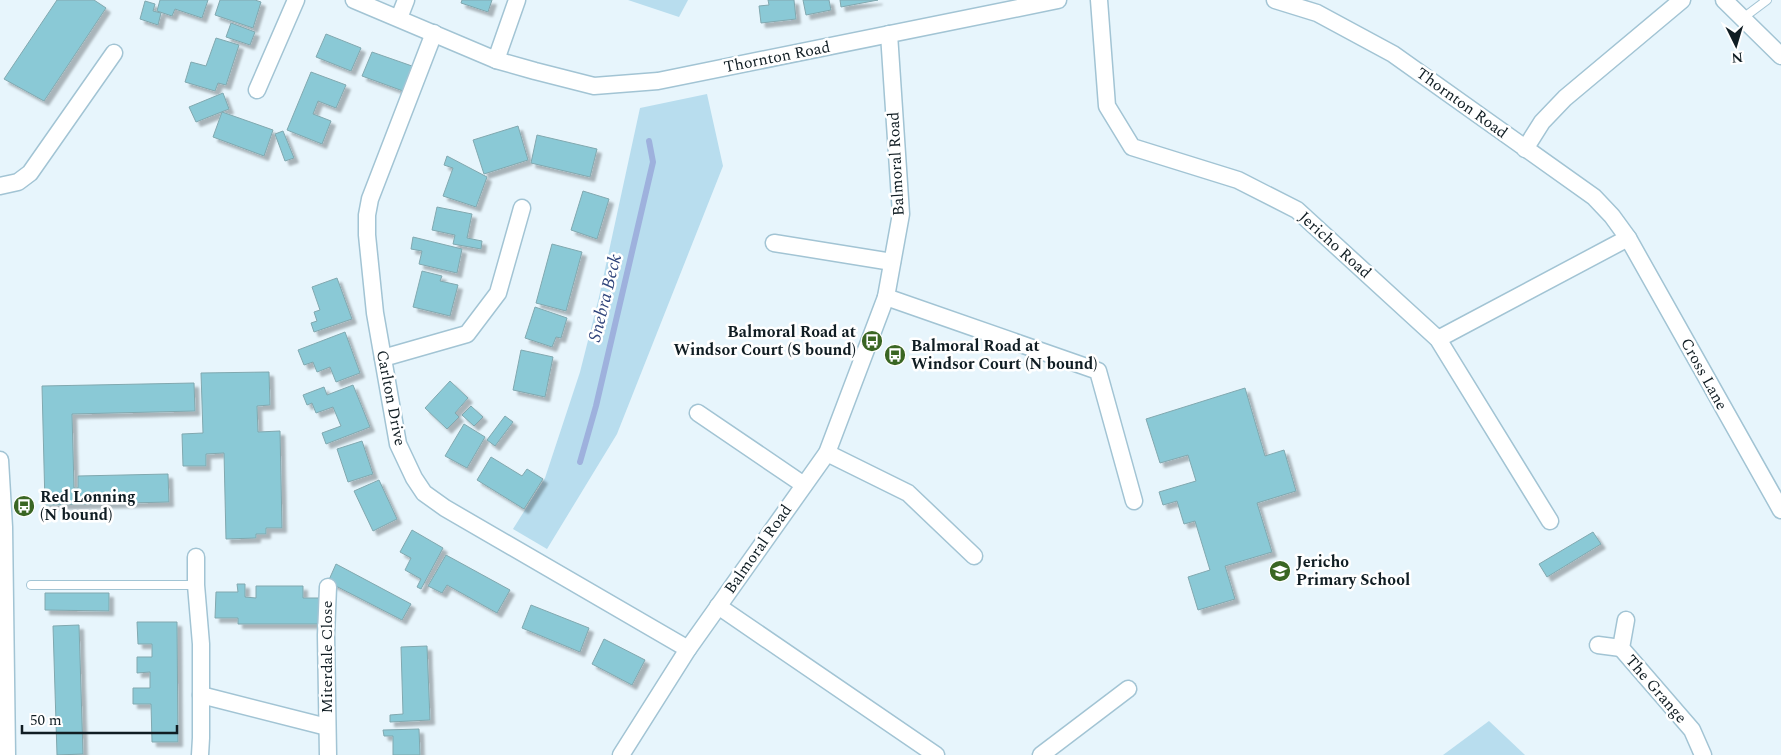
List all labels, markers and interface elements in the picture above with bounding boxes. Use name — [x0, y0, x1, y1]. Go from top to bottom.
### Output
north arrow — [1711, 20, 1761, 70]
street label: Thornton Road — [722, 35, 832, 79]
text: N — [1730, 46, 1744, 68]
street label: Thornton Road — [1411, 62, 1513, 145]
street label: Balmoral Road — [881, 111, 911, 217]
street label: Jericho Road — [1293, 206, 1377, 284]
water label: Snebra Beck — [581, 251, 629, 345]
place label: Balmoral Road at Windsor Court (S bound) — [673, 320, 856, 362]
bus stop icon: Balmoral Road at Windsor Court (S bound) — [860, 329, 884, 353]
place label: Balmoral Road at Windsor Court (N bound) — [911, 334, 1098, 376]
street label: Cross Lane — [1674, 334, 1734, 414]
bus stop icon: Balmoral Road at Windsor Court (N bound) — [883, 343, 907, 367]
street label: Carlton Drive — [370, 348, 412, 448]
place label: Red Lonning (N bound) — [40, 485, 136, 527]
bus stop icon: Red Lonning (N bound) — [12, 494, 36, 518]
street label: Balmoral Road — [718, 499, 798, 599]
place label: Jericho Primary School — [1296, 550, 1410, 592]
school or university icon: Jericho Primary School — [1268, 559, 1292, 583]
street label: Miterdale Close — [315, 601, 339, 713]
street label: The Grange — [1619, 649, 1693, 729]
scale bar — [22, 702, 178, 734]
text: 50 m — [30, 709, 62, 732]

